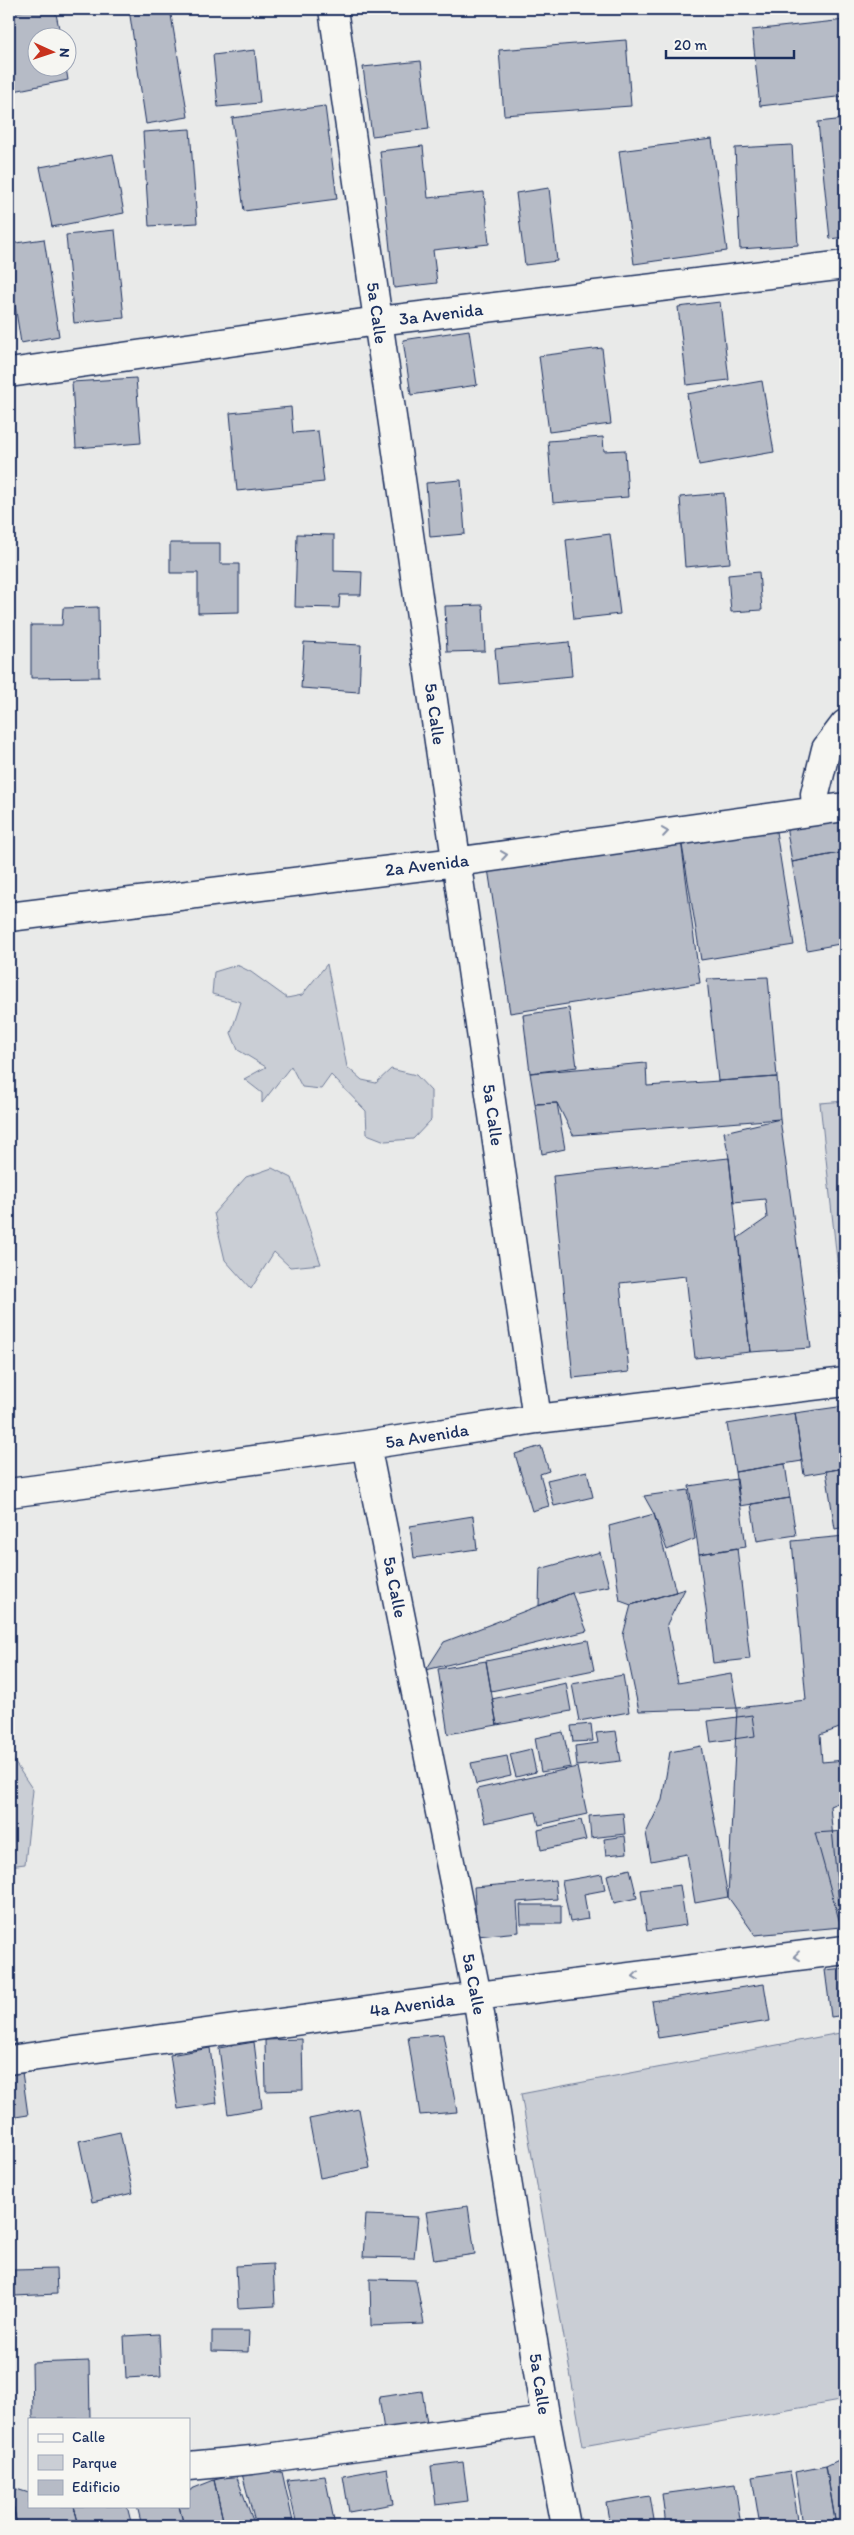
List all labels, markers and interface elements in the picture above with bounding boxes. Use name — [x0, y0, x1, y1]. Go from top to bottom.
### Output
north arrow — [28, 28, 78, 78]
scale bar — [666, 28, 794, 60]
text: 20 m — [674, 36, 708, 54]
text: N — [56, 47, 73, 58]
street label: 5a Calle — [362, 281, 392, 345]
street label: 3a Avenida — [398, 298, 485, 330]
street label: 5a Calle — [420, 682, 450, 746]
one-way arrow — [661, 827, 669, 838]
street label: 2a Avenida — [384, 849, 471, 881]
one-way arrow — [500, 850, 508, 860]
street label: 5a Calle — [478, 1083, 508, 1147]
street label: 5a Avenida — [384, 1418, 471, 1453]
street label: 5a Calle — [378, 1554, 412, 1620]
one-way arrow — [793, 1950, 801, 1961]
street label: 5a Calle — [457, 1951, 491, 2017]
one-way arrow — [631, 1970, 639, 1981]
street label: 4a Avenida — [368, 1988, 457, 2022]
street label: 5a Calle — [524, 2352, 556, 2416]
legend — [28, 2418, 190, 2508]
text: Calle — [72, 2428, 105, 2446]
text: Parque — [72, 2454, 117, 2472]
text: Edificio — [72, 2478, 120, 2496]

